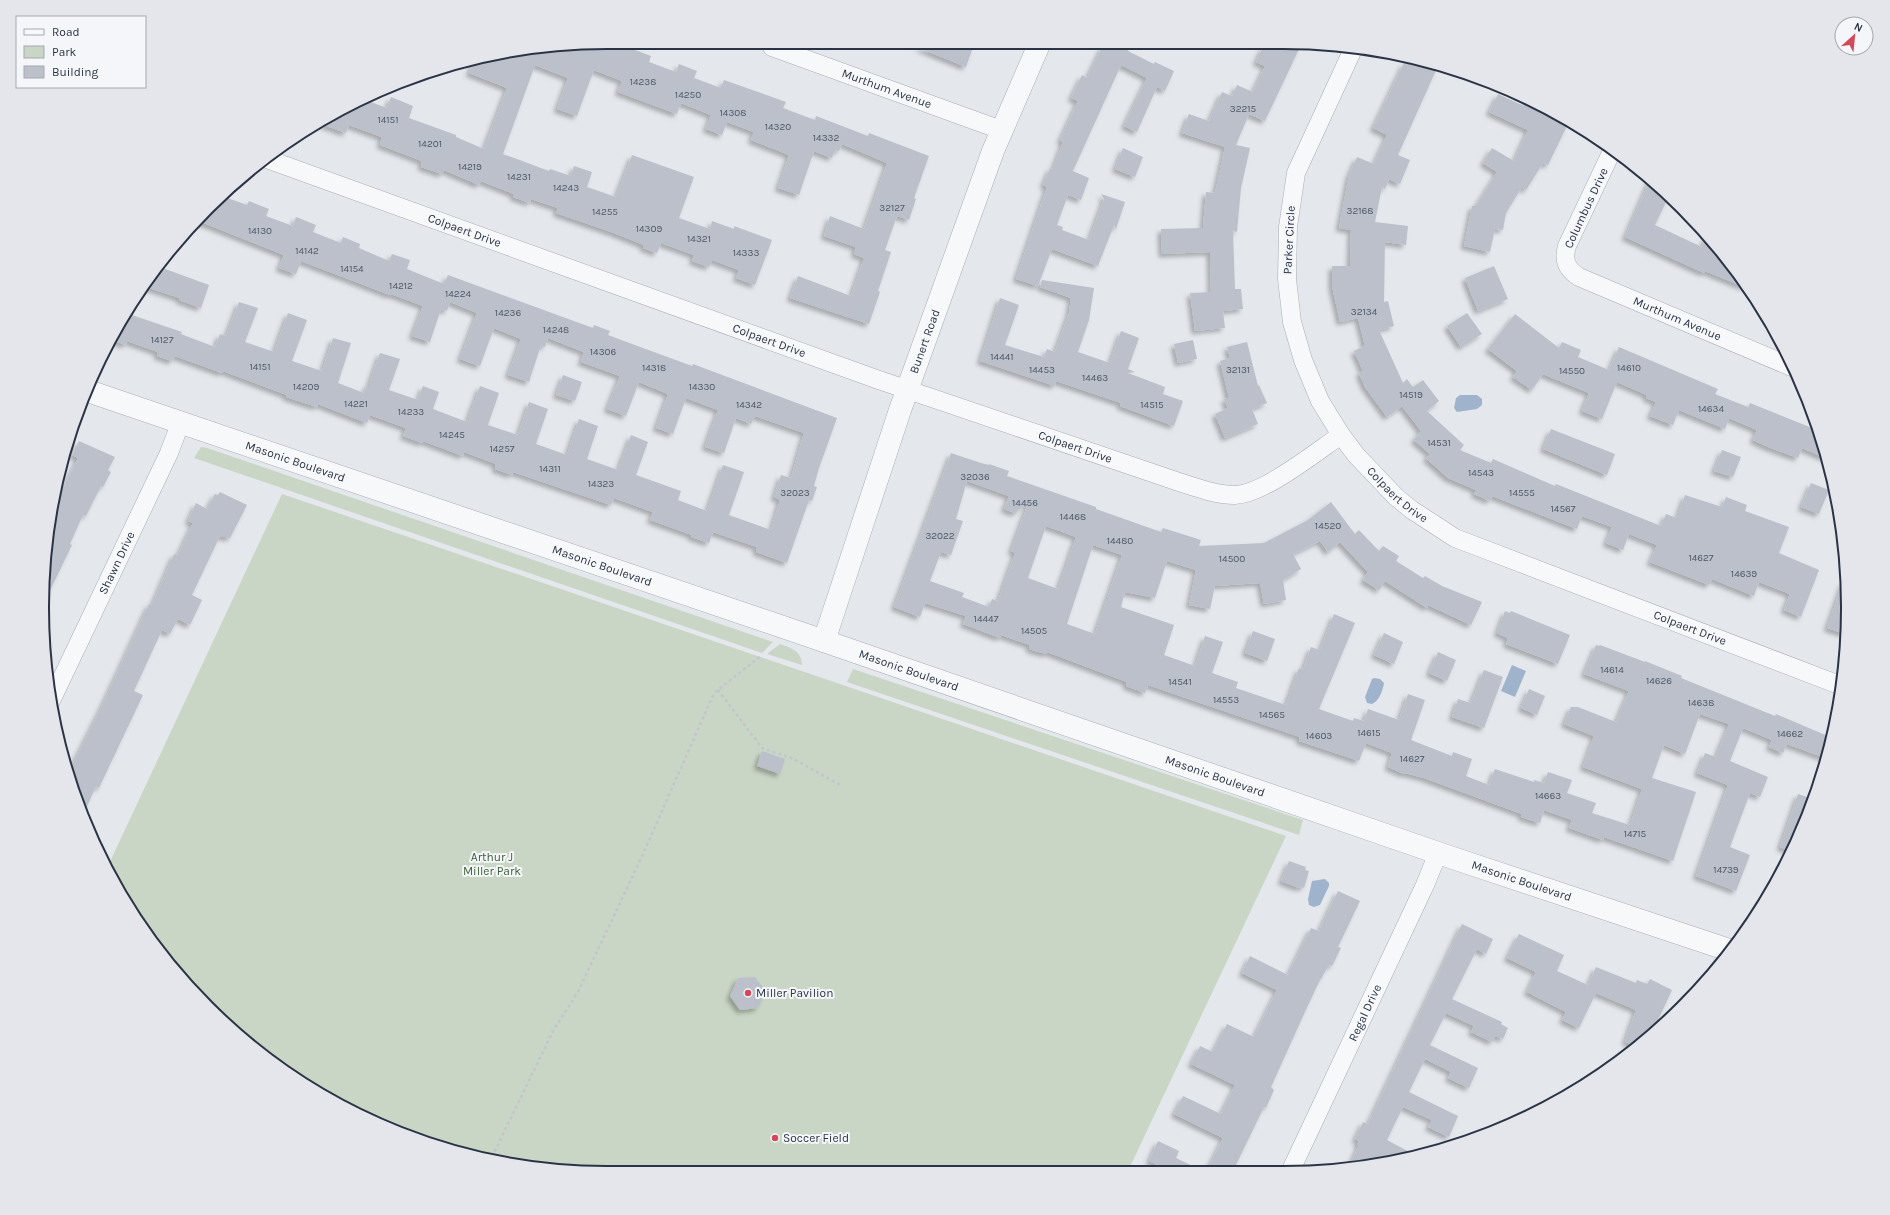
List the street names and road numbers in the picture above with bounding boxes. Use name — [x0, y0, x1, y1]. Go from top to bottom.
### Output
street label: Murthum Avenue — [840, 66, 933, 111]
street label: Columbus Drive — [1561, 165, 1611, 251]
street label: Parker Circle — [1280, 205, 1298, 275]
street label: Colpaert Drive — [426, 211, 503, 250]
street label: Murthum Avenue — [1631, 294, 1723, 343]
street label: Bunert Road — [907, 307, 943, 376]
street label: Colpaert Drive — [731, 321, 808, 360]
street label: Colpaert Drive — [1037, 428, 1114, 466]
street label: Masonic Boulevard — [244, 438, 347, 485]
street label: Colpaert Drive — [1364, 464, 1430, 525]
street label: Shawn Drive — [96, 529, 138, 597]
street label: Masonic Boulevard — [550, 542, 654, 589]
street label: Colpaert Drive — [1652, 608, 1728, 648]
street label: Masonic Boulevard — [857, 647, 960, 694]
street label: Masonic Boulevard — [1163, 752, 1267, 800]
street label: Masonic Boulevard — [1470, 858, 1573, 904]
street label: Regal Drive — [1346, 982, 1384, 1043]

